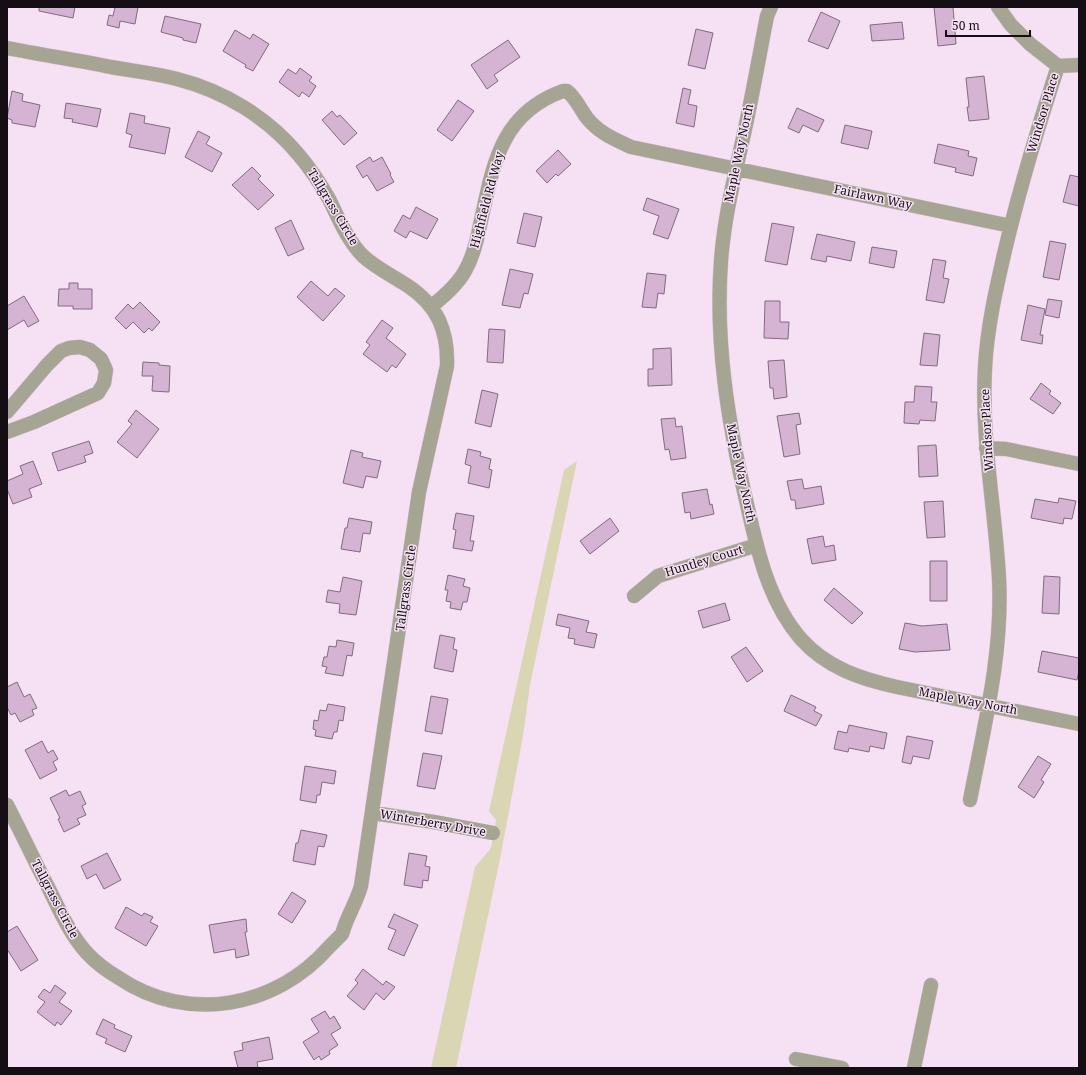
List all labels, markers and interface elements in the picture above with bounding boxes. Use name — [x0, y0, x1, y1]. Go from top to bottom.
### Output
scale bar — [946, 12, 1030, 38]
text: 50 m — [952, 17, 980, 34]
street label: Windsor Place — [1022, 71, 1063, 155]
street label: Maple Way North — [720, 102, 757, 204]
street label: Highfield Rd Way — [465, 149, 508, 250]
street label: Tallgrass Circle — [304, 165, 363, 248]
street label: Fairlawn Way — [832, 180, 914, 213]
street label: Windsor Place — [976, 388, 997, 472]
street label: Maple Way North — [723, 422, 760, 524]
street label: Huntley Court — [663, 541, 745, 580]
street label: Tallgrass Circle — [391, 544, 420, 632]
street label: Maple Way North — [917, 683, 1019, 718]
street label: Winterberry Drive — [379, 805, 487, 840]
street label: Tallgrass Circle — [28, 857, 83, 941]

